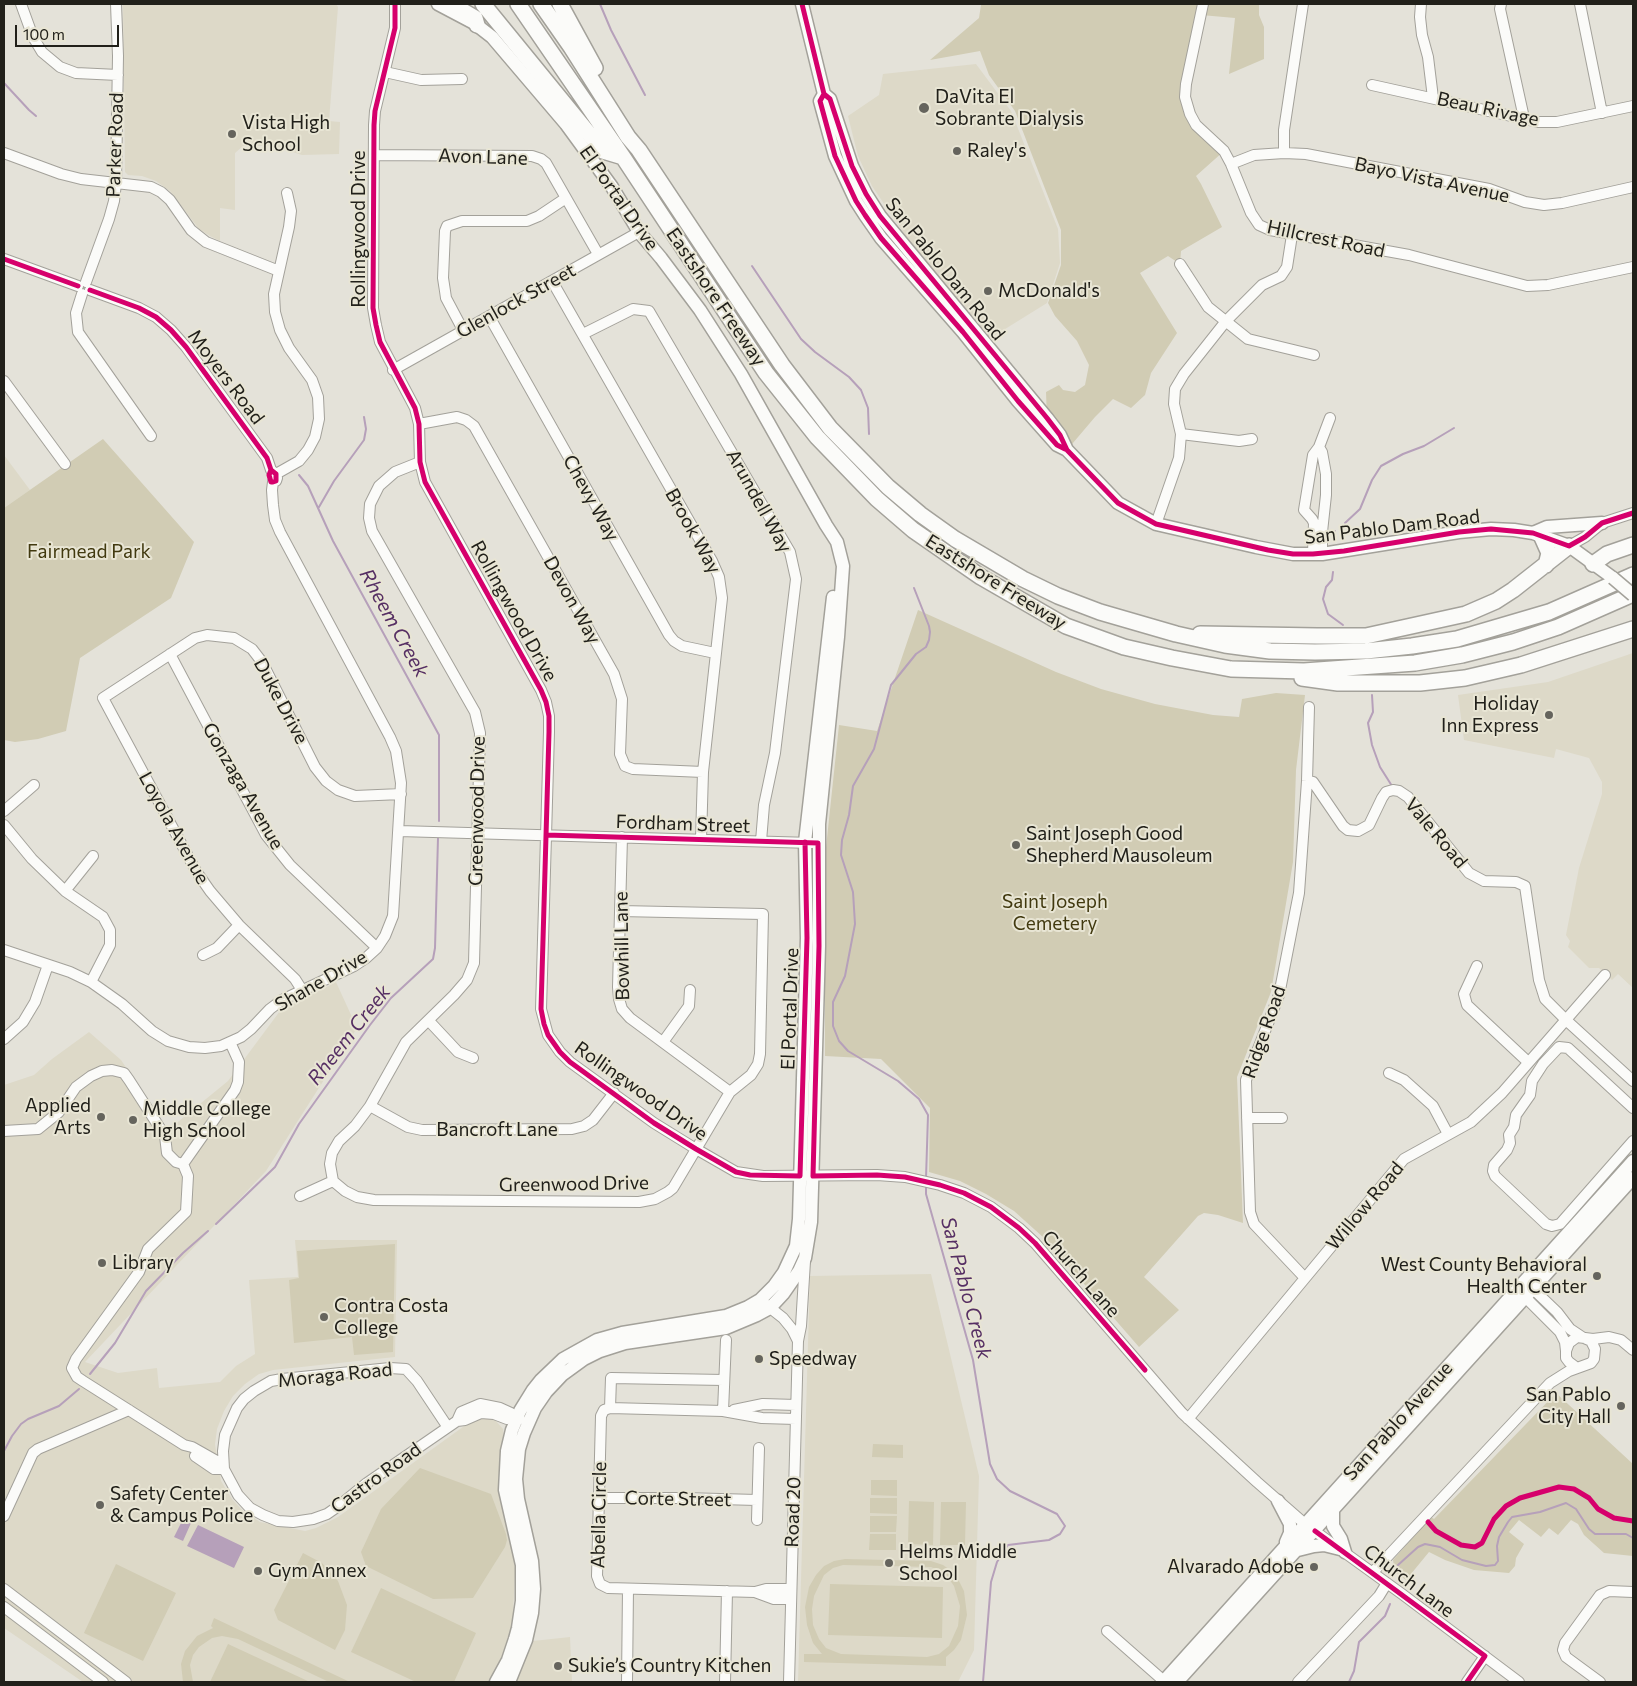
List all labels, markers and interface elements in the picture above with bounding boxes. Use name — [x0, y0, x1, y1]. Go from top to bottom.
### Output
scale bar — [18, 15, 121, 47]
text: 100 m — [23, 25, 65, 43]
place label: DaVita El Sobrante Dialysis — [935, 86, 1084, 130]
street label: Beau Rivage — [1435, 87, 1541, 131]
street label: Parker Road — [102, 92, 128, 198]
marker: DaVita El Sobrante Dialysis — [917, 101, 931, 115]
place label: Vista High School — [242, 112, 330, 156]
marker: Vista High School — [226, 128, 238, 140]
place label: Raley's — [967, 140, 1027, 162]
street label: El Portal Drive — [575, 141, 663, 255]
street label: Avon Lane — [438, 144, 528, 170]
marker: Raley's — [951, 145, 963, 157]
street label: Rollingwood Drive — [348, 150, 370, 308]
street label: Bayo Vista Avenue — [1353, 152, 1511, 208]
street label: San Pablo Dam Road — [880, 193, 1010, 345]
street label: Hillcrest Road — [1265, 215, 1387, 263]
street label: Eastshore Freeway — [661, 224, 771, 370]
street label: Glenlock Street — [452, 259, 580, 343]
place label: McDonald's — [998, 280, 1100, 302]
marker: McDonald's — [982, 285, 994, 297]
street label: Moyers Road — [183, 325, 269, 429]
street label: Arundell Way — [721, 445, 797, 557]
street label: Chevy Way — [558, 451, 624, 545]
street label: Brook Way — [660, 484, 726, 578]
street label: San Pablo Dam Road — [1303, 505, 1481, 549]
street label: Eastshore Freeway — [921, 529, 1071, 635]
street label: Rollingwood Drive — [466, 537, 562, 685]
park label: Fairmead Park — [27, 541, 151, 563]
street label: Devon Way — [539, 552, 605, 648]
water label: Rheem Creek — [354, 564, 434, 682]
street label: Duke Drive — [249, 654, 313, 748]
place label: Holiday Inn Express — [1441, 693, 1539, 737]
marker: Holiday Inn Express — [1543, 709, 1555, 721]
street label: Gonzaga Avenue — [197, 719, 289, 853]
street label: Greenwood Drive — [464, 736, 490, 886]
street label: Loyola Avenue — [134, 768, 214, 888]
street label: Vale Road — [1400, 793, 1472, 873]
street label: Fordham Street — [615, 810, 751, 838]
place label: Saint Joseph Good Shepherd Mausoleum — [1026, 823, 1213, 867]
marker: Saint Joseph Good Shepherd Mausoleum — [1010, 839, 1022, 851]
street label: Bowhill Lane — [610, 891, 634, 1001]
park label: Saint Joseph Cemetery — [1002, 891, 1108, 935]
street label: Shane Drive — [271, 946, 371, 1016]
street label: El Portal Drive — [776, 947, 804, 1071]
water label: Rheem Creek — [302, 980, 396, 1090]
street label: Ridge Road — [1237, 983, 1291, 1081]
street label: Rollingwood Drive — [570, 1037, 712, 1145]
place label: Applied Arts — [25, 1095, 91, 1139]
place label: Middle College High School — [143, 1098, 271, 1142]
marker: Applied Arts — [95, 1111, 107, 1123]
marker: Middle College High School — [127, 1114, 139, 1126]
street label: Bancroft Lane — [436, 1119, 558, 1141]
street label: Willow Road — [1322, 1157, 1408, 1255]
street label: Greenwood Drive — [499, 1171, 649, 1197]
water label: San Pablo Creek — [935, 1214, 997, 1362]
street label: Church Lane — [1037, 1226, 1125, 1322]
place label: Library — [112, 1252, 174, 1274]
place label: West County Behavioral Health Center — [1381, 1254, 1587, 1298]
marker: Library — [96, 1257, 108, 1269]
marker: West County Behavioral Health Center — [1591, 1270, 1603, 1282]
place label: Contra Costa College — [334, 1295, 449, 1339]
marker: Contra Costa College — [318, 1311, 330, 1323]
place label: Speedway — [769, 1348, 857, 1370]
marker: Speedway — [753, 1353, 765, 1365]
street label: San Pablo Avenue — [1339, 1357, 1457, 1485]
street label: Moraga Road — [277, 1358, 393, 1392]
place label: San Pablo City Hall — [1526, 1384, 1611, 1428]
marker: San Pablo City Hall — [1615, 1400, 1627, 1412]
street label: Castro Road — [326, 1438, 426, 1518]
street label: Abella Circle — [587, 1461, 611, 1569]
street label: Road 20 — [780, 1476, 806, 1548]
place label: Safety Center & Campus Police — [110, 1483, 253, 1527]
street label: Corte Street — [624, 1487, 732, 1511]
marker: Safety Center & Campus Police — [94, 1499, 106, 1511]
street label: Church Lane — [1359, 1540, 1459, 1622]
place label: Helms Middle School — [899, 1541, 1017, 1585]
place label: Alvarado Adobe — [1167, 1556, 1304, 1578]
marker: Helms Middle School — [883, 1557, 895, 1569]
place label: Gym Annex — [268, 1560, 367, 1582]
marker: Alvarado Adobe — [1308, 1561, 1320, 1573]
marker: Gym Annex — [252, 1565, 264, 1577]
place label: Sukie’s Country Kitchen — [568, 1655, 771, 1677]
marker: Sukie’s Country Kitchen — [552, 1660, 564, 1672]

